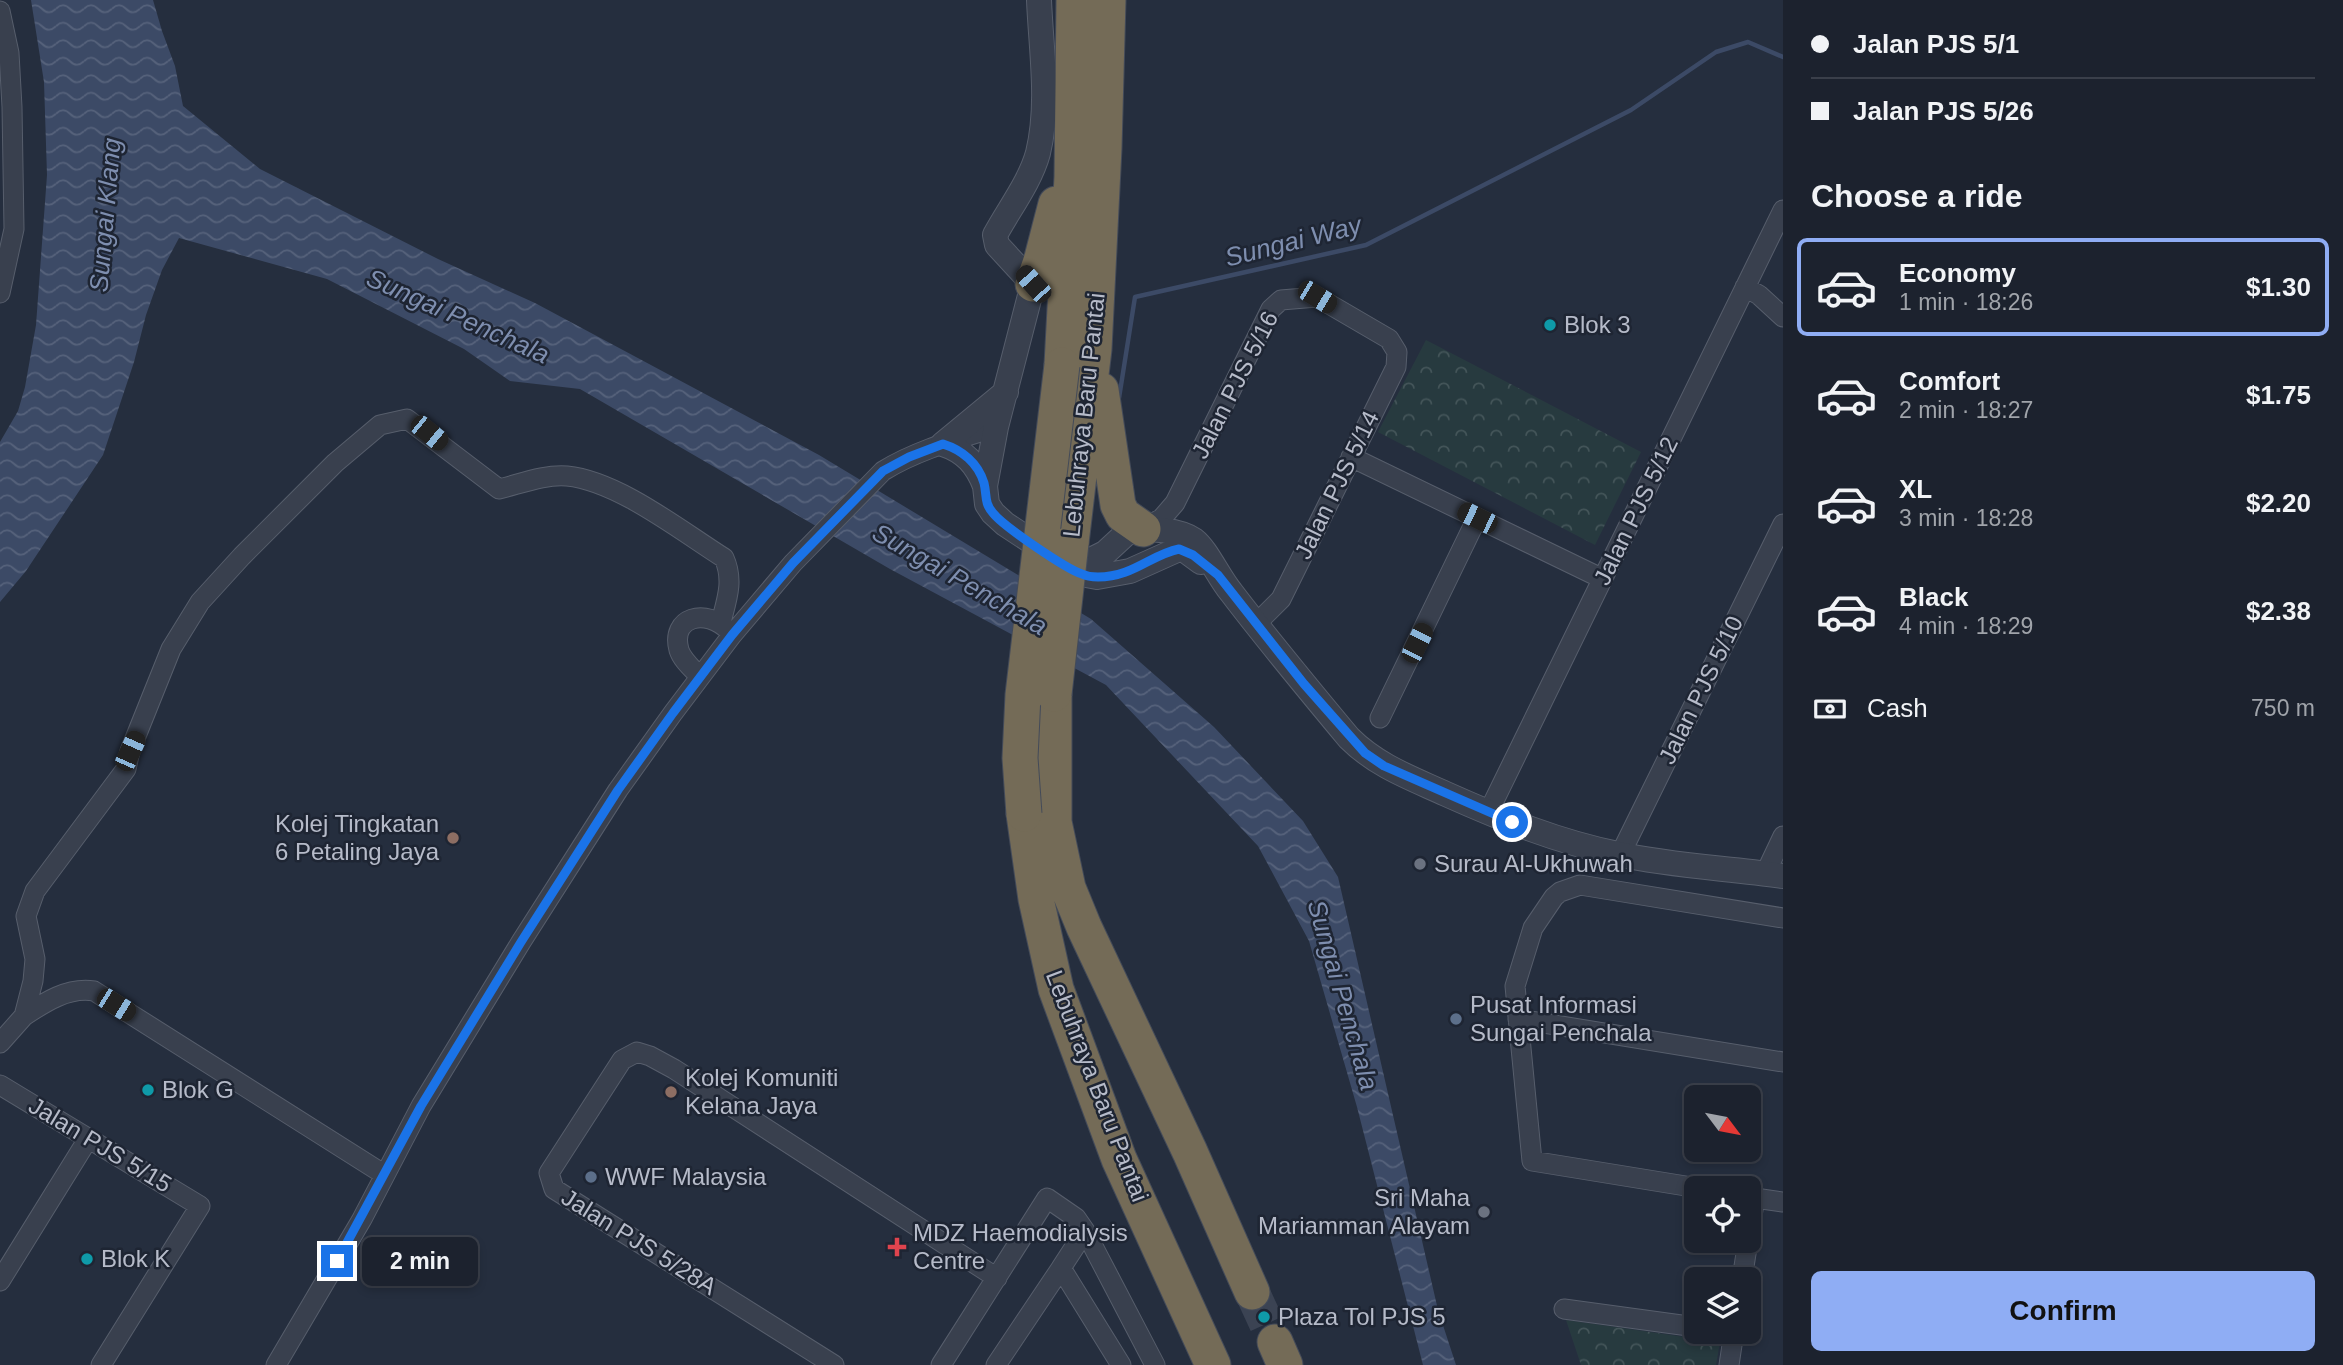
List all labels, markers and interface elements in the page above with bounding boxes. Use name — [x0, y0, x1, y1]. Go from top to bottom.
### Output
text: Jalan PJS 5/1 — [1853, 29, 2019, 59]
text: Jalan PJS 5/26 — [1853, 96, 2034, 126]
water label: Sungai Klang — [83, 136, 127, 293]
text: Choose a ride — [1811, 178, 2023, 214]
water label: Sungai Way — [1222, 209, 1366, 272]
icon: car — [1815, 256, 1878, 319]
text: Economy — [1899, 258, 2016, 288]
car — [1012, 261, 1055, 307]
water label: Sungai Penchala — [362, 262, 554, 370]
text: $1.30 — [2246, 272, 2311, 302]
car — [1294, 277, 1341, 317]
text: 1 min · 18:26 — [1899, 289, 2033, 315]
street label: Lebuhraya Baru Pantai — [1057, 291, 1110, 538]
street label: Jalan PJS 5/16 — [1186, 307, 1283, 463]
place label: Blok 3 — [1564, 311, 1631, 338]
marker: Blok 3 — [1542, 317, 1558, 333]
icon: car — [1815, 364, 1878, 427]
text: Comfort — [1899, 366, 2000, 396]
text: $1.75 — [2246, 380, 2311, 410]
text: 2 min · 18:27 — [1899, 397, 2033, 423]
street label: Jalan PJS 5/14 — [1289, 406, 1384, 563]
car — [407, 412, 452, 454]
street label: Jalan PJS 5/12 — [1588, 432, 1683, 589]
icon: car — [1815, 472, 1878, 535]
text: XL — [1899, 474, 1932, 504]
text: $2.20 — [2246, 488, 2311, 518]
car — [1454, 499, 1501, 537]
text: 3 min · 18:28 — [1899, 505, 2033, 531]
water label: Sungai Penchala — [867, 517, 1053, 641]
icon: car — [1815, 580, 1878, 643]
text: Black — [1899, 582, 1968, 612]
text: $2.38 — [2246, 596, 2311, 626]
street label: Jalan PJS 5/10 — [1653, 611, 1748, 768]
text: 4 min · 18:29 — [1899, 613, 2033, 639]
car — [1399, 620, 1436, 666]
icon: cash — [1811, 690, 1849, 728]
text: Cash — [1867, 693, 1928, 723]
text: 750 m — [2251, 695, 2315, 721]
car — [112, 728, 149, 774]
route start — [1496, 806, 1528, 838]
place label: Kolej Tingkatan 6 Petaling Jaya — [275, 810, 440, 865]
marker: Kolej Tingkatan 6 Petaling Jaya — [445, 830, 461, 846]
place label: Surau Al-Ukhuwah — [1434, 850, 1633, 877]
marker: Surau Al-Ukhuwah — [1412, 856, 1428, 872]
water label: Sungai Penchala — [1301, 896, 1385, 1094]
street label: Lebuhraya Baru Pantai — [1041, 966, 1154, 1205]
car — [93, 985, 140, 1025]
place label: Pusat Informasi Sungai Penchala — [1470, 991, 1652, 1046]
marker: Pusat Informasi Sungai Penchala — [1448, 1011, 1464, 1027]
place label: Kolej Komuniti Kelana Jaya — [685, 1064, 838, 1119]
place label: Blok G — [162, 1076, 234, 1103]
marker: Blok G — [140, 1082, 156, 1098]
marker: Kolej Komuniti Kelana Jaya — [663, 1084, 679, 1100]
north arrow — [1684, 1085, 1760, 1162]
map controls — [1684, 1085, 1761, 1344]
street label: Jalan PJS 5/15 — [24, 1091, 176, 1198]
place label: WWF Malaysia — [605, 1163, 767, 1190]
marker: WWF Malaysia — [583, 1169, 599, 1185]
button: locate — [1684, 1176, 1761, 1253]
street label: Jalan PJS 5/28A — [557, 1183, 722, 1300]
place label: Sri Maha Mariamman Alayam — [1258, 1184, 1471, 1239]
marker: Sri Maha Mariamman Alayam — [1476, 1204, 1492, 1220]
place label: MDZ Haemodialysis Centre — [913, 1219, 1128, 1274]
callout: 2 min — [362, 1236, 477, 1286]
marker: MDZ Haemodialysis Centre — [887, 1237, 907, 1257]
place label: Blok K — [101, 1245, 170, 1272]
route end — [321, 1245, 353, 1277]
text: 2 min — [390, 1248, 450, 1274]
marker: Blok K — [79, 1251, 95, 1267]
button: layers — [1684, 1267, 1761, 1344]
button: Confirm — [1811, 1271, 2315, 1351]
place label: Plaza Tol PJS 5 — [1278, 1303, 1446, 1330]
marker: Plaza Tol PJS 5 — [1256, 1309, 1272, 1325]

